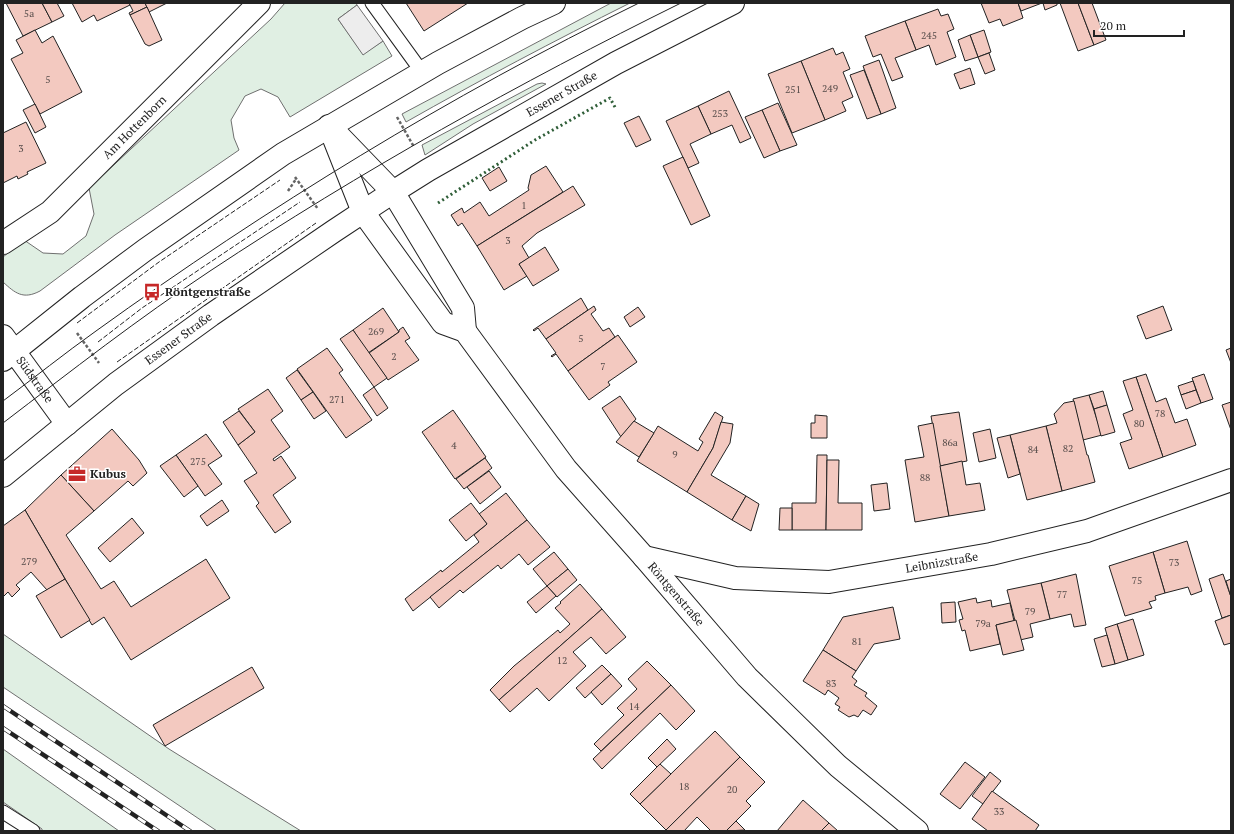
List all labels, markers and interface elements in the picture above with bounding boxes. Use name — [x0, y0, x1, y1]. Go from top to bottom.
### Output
house number: 5a — [24, 7, 34, 20]
scale bar — [1094, 12, 1184, 38]
text: 20 m — [1100, 18, 1127, 33]
house number: 245 — [921, 29, 937, 42]
street label: Essener Straße — [523, 67, 600, 120]
house number: 5 — [45, 73, 51, 86]
house number: 249 — [822, 82, 838, 95]
house number: 251 — [785, 83, 801, 96]
street label: Am Hottenborn — [99, 92, 169, 162]
house number: 253 — [712, 107, 728, 120]
house number: 3 — [18, 142, 24, 155]
house number: 1 — [521, 199, 527, 212]
house number: 3 — [505, 234, 511, 247]
bus stop icon: Röntgenstraße — [142, 282, 162, 302]
place label: Röntgenstraße — [165, 284, 251, 299]
street label: Essener Straße — [142, 309, 215, 368]
house number: 269 — [368, 325, 384, 338]
house number: 5 — [578, 332, 584, 345]
house number: 2 — [391, 350, 397, 363]
street label: Südstraße — [13, 353, 57, 406]
house number: 7 — [600, 360, 606, 373]
house number: 271 — [329, 393, 345, 406]
house number: 78 — [1155, 407, 1165, 420]
house number: 80 — [1134, 417, 1144, 430]
house number: 86a — [942, 436, 958, 449]
house number: 4 — [451, 439, 457, 452]
house number: 82 — [1063, 442, 1073, 455]
house number: 84 — [1028, 443, 1039, 456]
house number: 9 — [672, 448, 678, 461]
house number: 275 — [190, 455, 206, 468]
office icon: Kubus — [67, 464, 87, 484]
place label: Kubus — [90, 466, 127, 481]
house number: 88 — [920, 471, 930, 484]
street label: Leibnizstraße — [904, 548, 979, 576]
house number: 279 — [21, 555, 37, 568]
house number: 73 — [1169, 556, 1179, 569]
street label: Röntgenstraße — [645, 559, 708, 629]
house number: 75 — [1132, 574, 1142, 587]
house number: 77 — [1057, 588, 1067, 601]
house number: 79 — [1025, 605, 1035, 618]
house number: 79a — [975, 617, 991, 630]
house number: 81 — [852, 635, 862, 648]
house number: 12 — [557, 654, 567, 667]
house number: 83 — [826, 677, 836, 690]
house number: 14 — [629, 700, 640, 713]
house number: 18 — [679, 780, 689, 793]
house number: 20 — [727, 783, 737, 796]
house number: 33 — [994, 805, 1004, 818]

